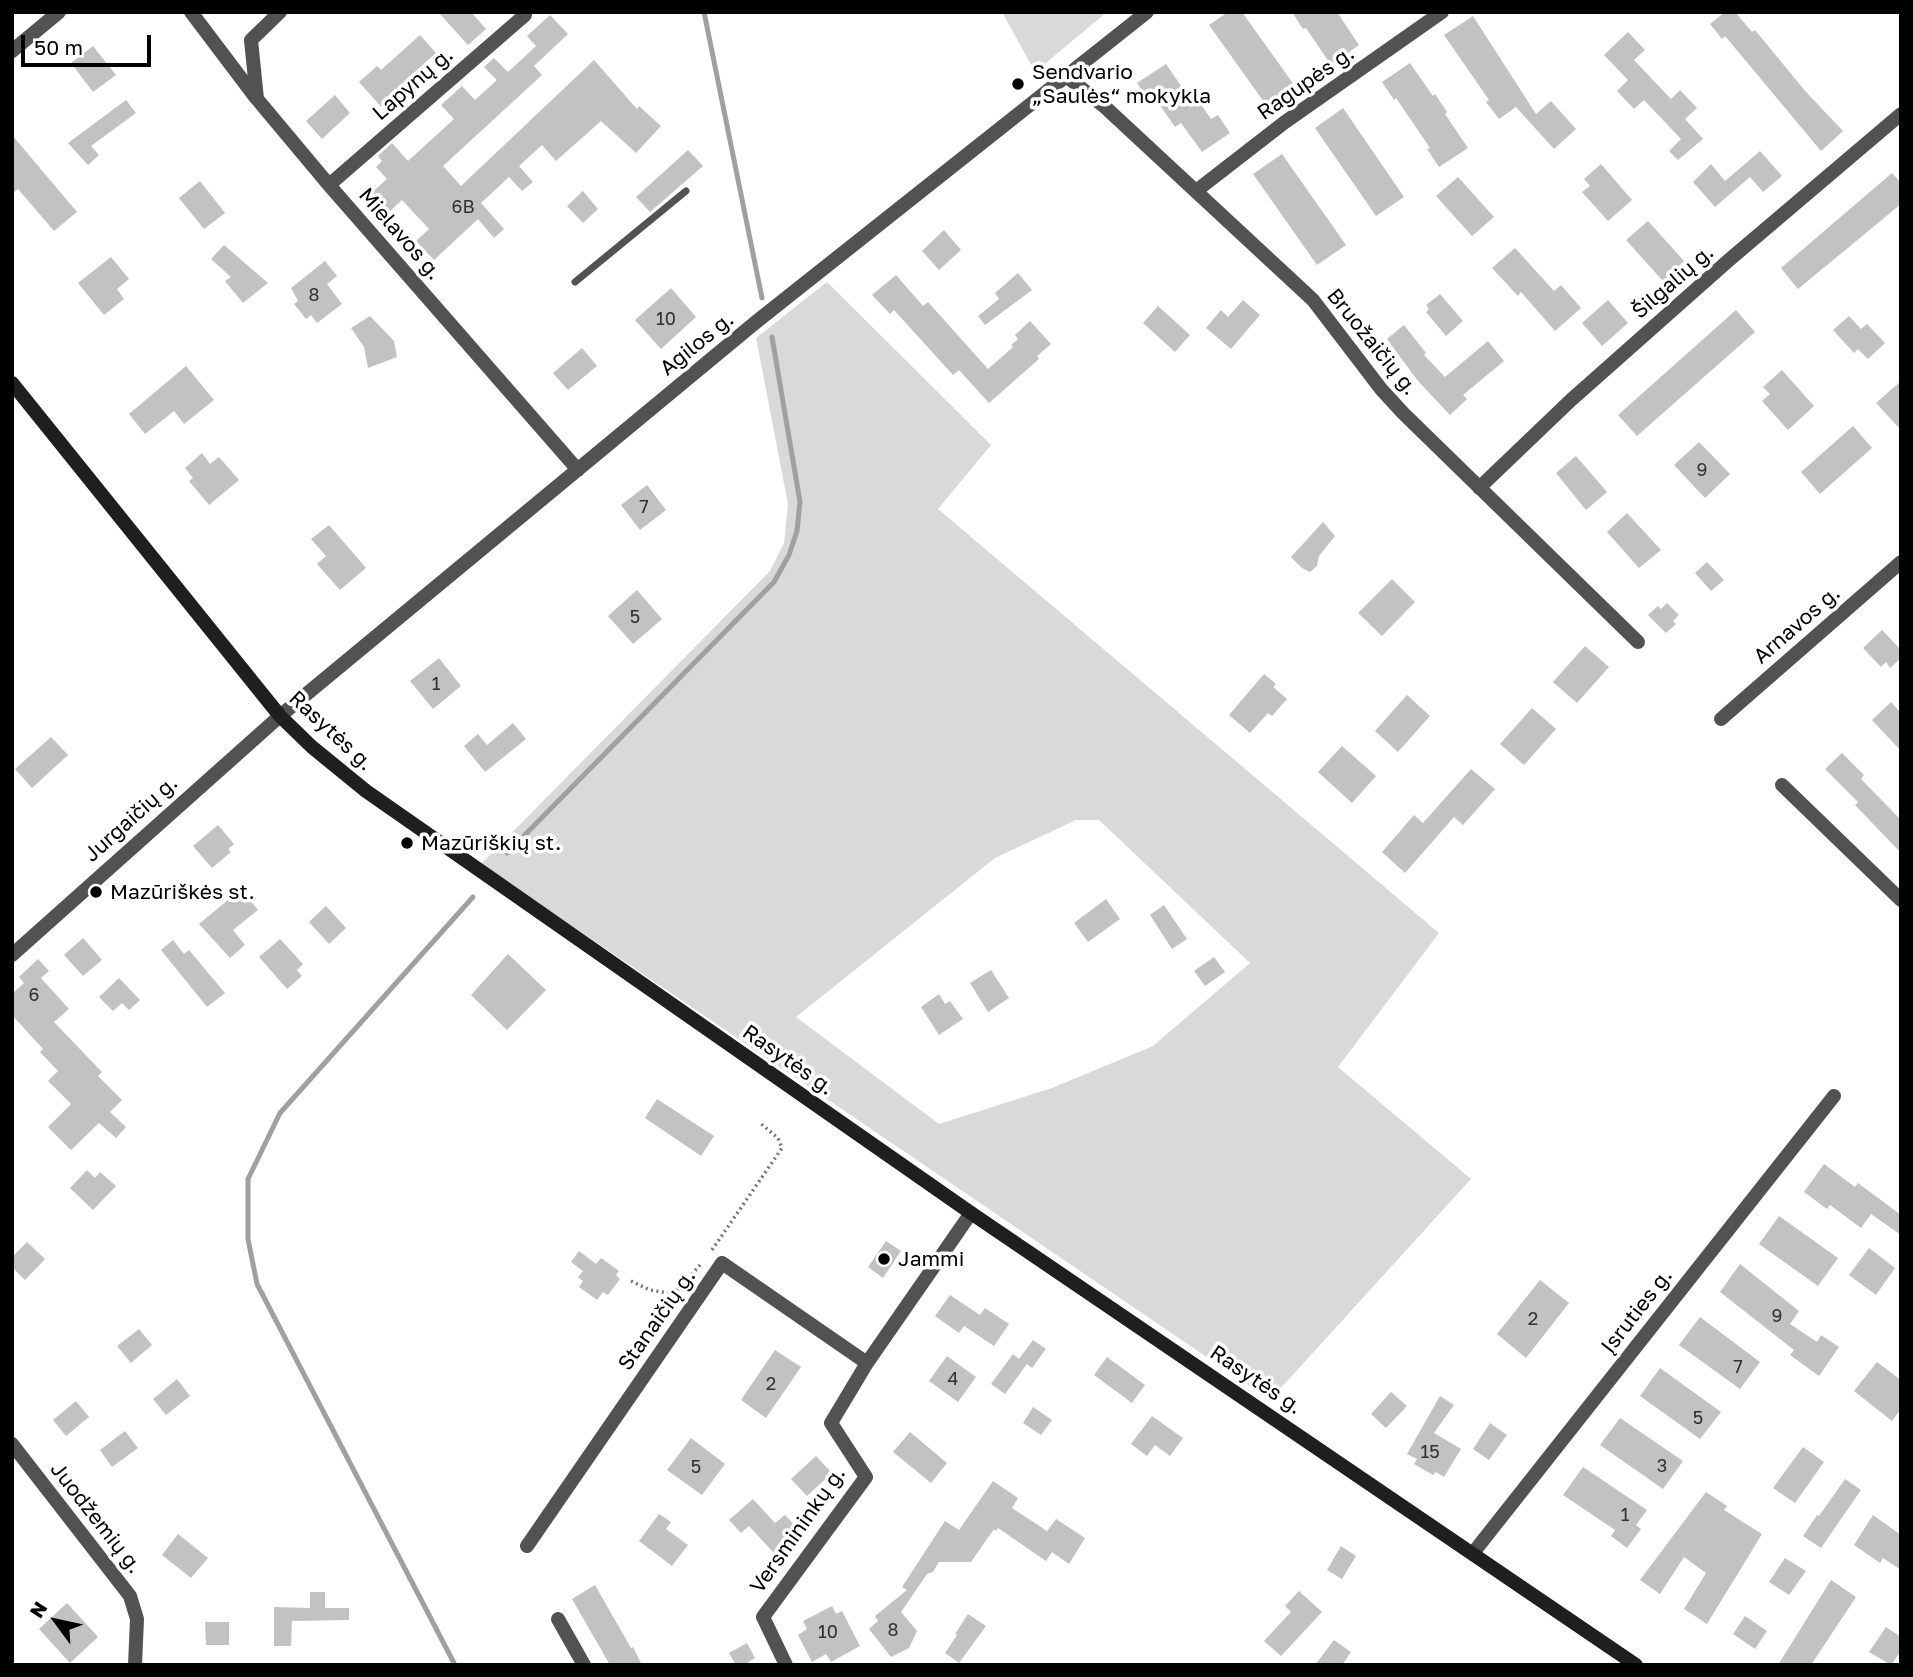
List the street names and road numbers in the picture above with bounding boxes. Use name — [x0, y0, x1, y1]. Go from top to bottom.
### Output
street label: Ragupės g. — [1253, 40, 1359, 126]
street label: Lapynų g. — [368, 42, 458, 126]
street label: Mielavos g. — [353, 183, 447, 285]
street label: Šilgalių g. — [1627, 240, 1719, 324]
street label: Bruožaičių g. — [1321, 284, 1423, 400]
street label: Agilos g. — [655, 307, 739, 381]
street label: Arnavos g. — [1749, 581, 1845, 669]
street label: Rasytės g. — [284, 686, 378, 776]
street label: Jurgaičių g. — [79, 770, 183, 868]
street label: Rasytės g. — [738, 1019, 838, 1101]
street label: Stanaičių g. — [613, 1264, 701, 1376]
street label: Įsruties g. — [1596, 1264, 1678, 1358]
street label: Rasytės g. — [1205, 1340, 1307, 1420]
street label: Juodžemių g. — [45, 1457, 147, 1579]
street label: Versmininkų g. — [745, 1462, 851, 1598]

